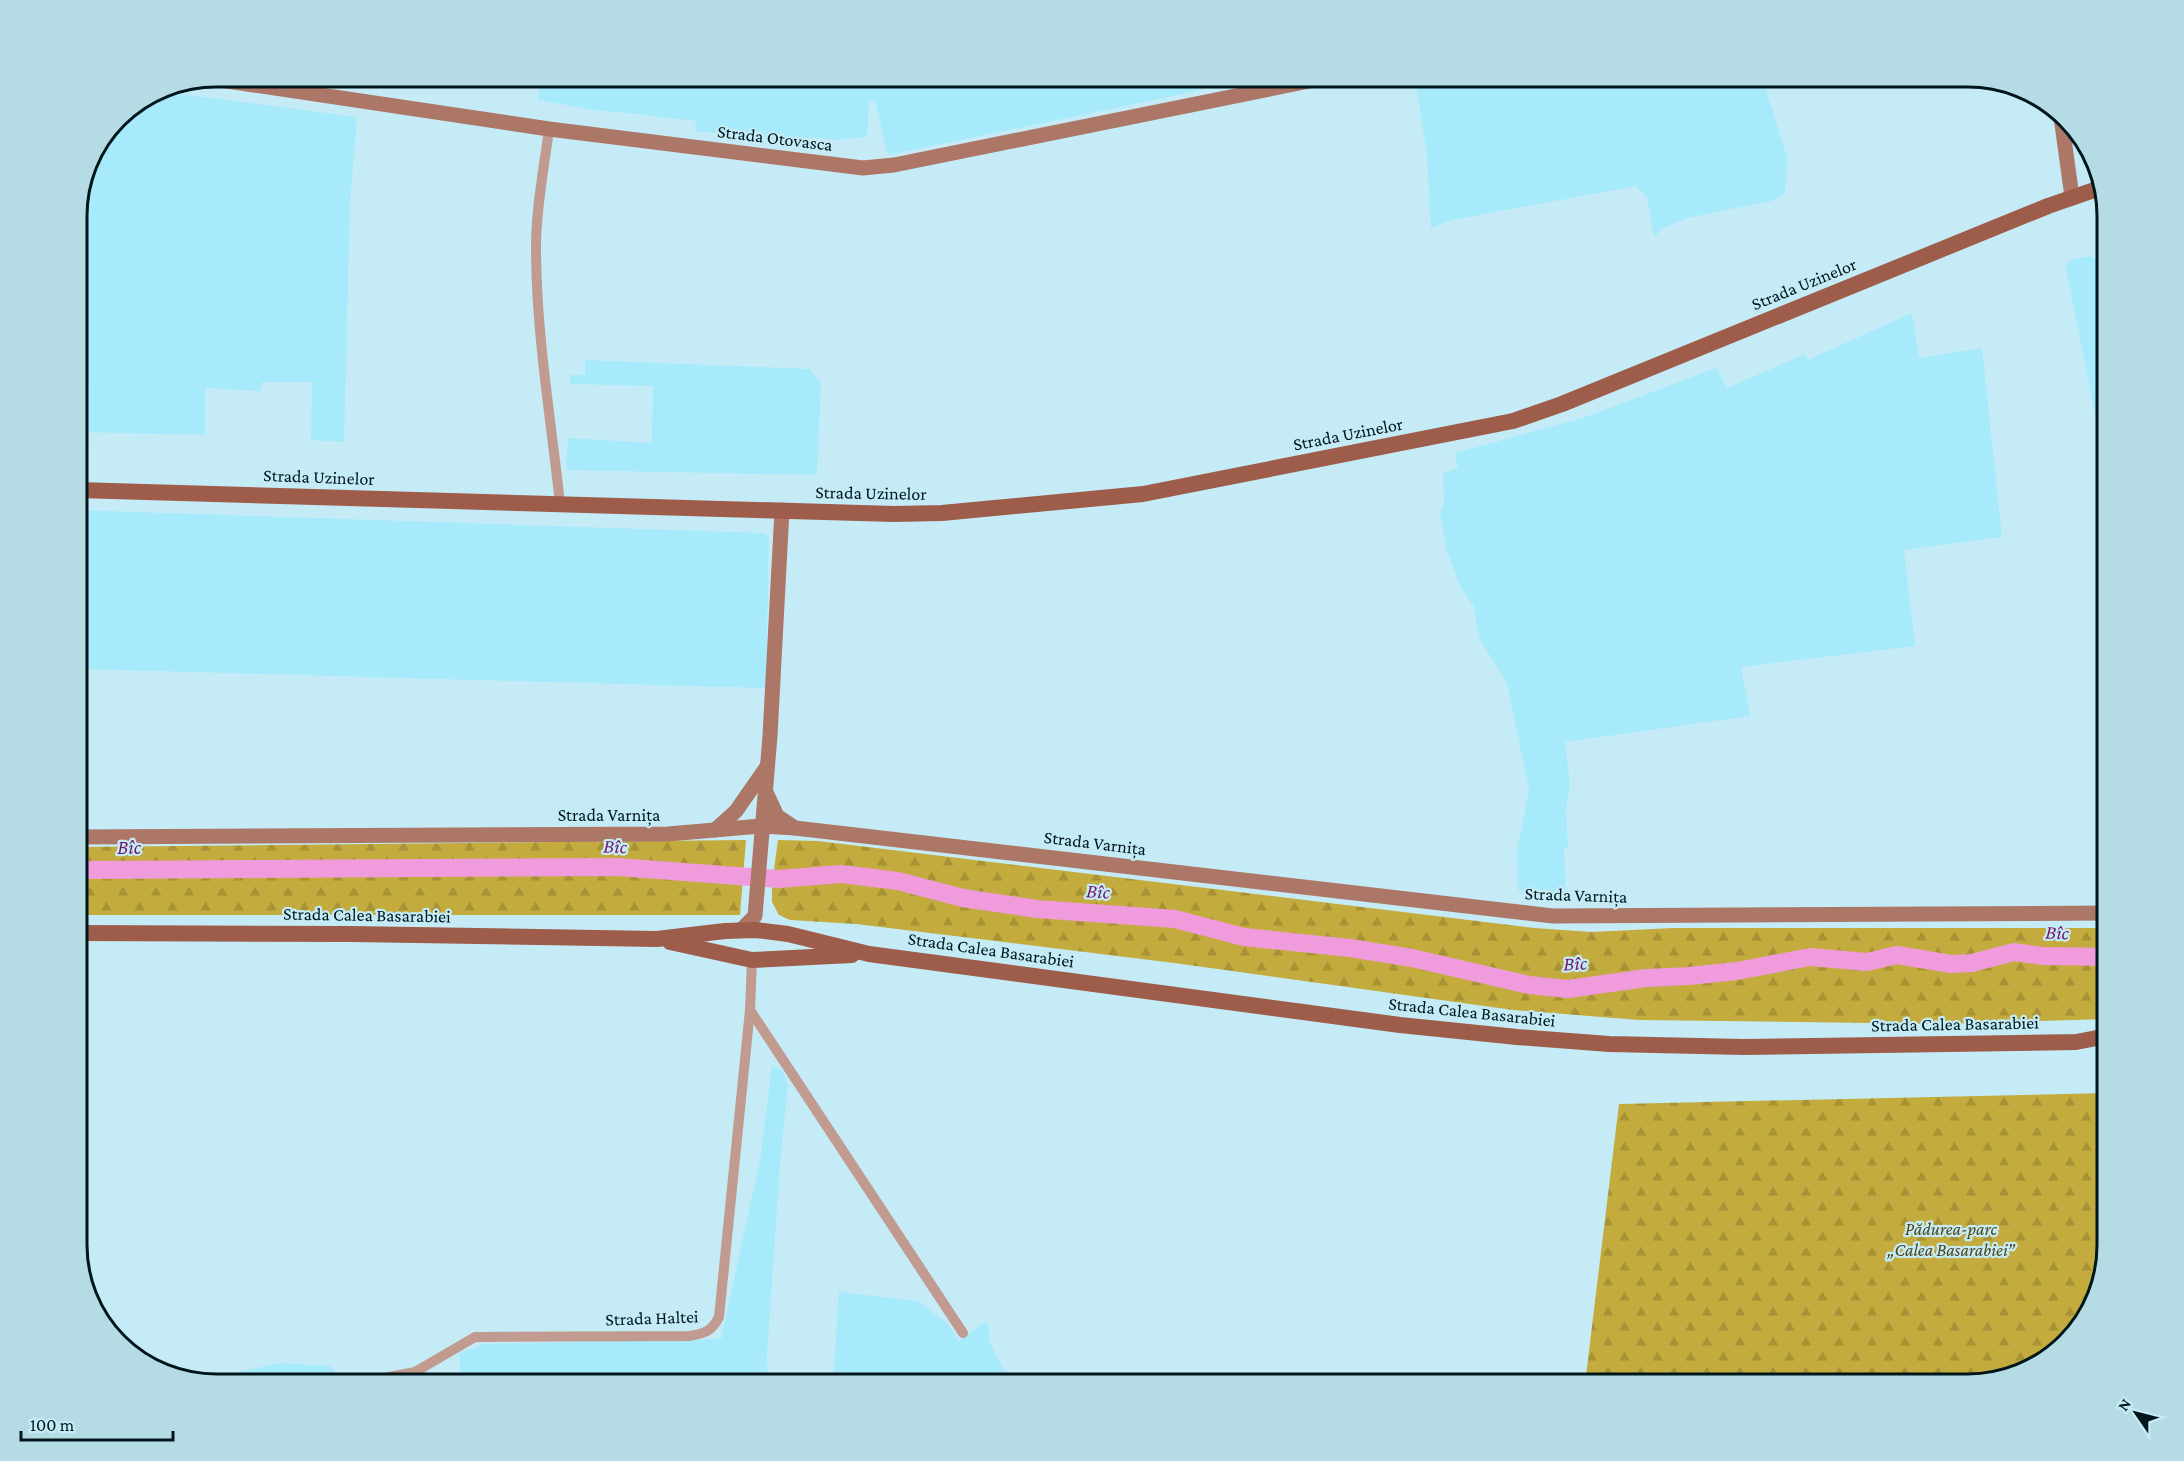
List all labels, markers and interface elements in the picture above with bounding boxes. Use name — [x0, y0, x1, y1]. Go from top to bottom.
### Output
street label: Strada Otovasca — [716, 121, 834, 155]
street label: Strada Uzinelor — [1749, 254, 1860, 314]
street label: Strada Uzinelor — [1291, 413, 1405, 454]
street label: Strada Uzinelor — [263, 465, 376, 489]
street label: Strada Uzinelor — [815, 482, 927, 504]
street label: Strada Varnița — [558, 805, 660, 827]
street label: Strada Varnița — [1043, 827, 1147, 861]
water label: Bîc — [603, 835, 628, 857]
water label: Bîc — [117, 836, 142, 858]
water label: Bîc — [1086, 879, 1111, 903]
street label: Strada Varnița — [1524, 883, 1628, 909]
street label: Strada Calea Basarabiei — [283, 904, 451, 926]
water label: Bîc — [2045, 920, 2070, 944]
street label: Strada Calea Basarabiei — [907, 928, 1076, 972]
water label: Bîc — [1563, 952, 1588, 974]
street label: Strada Calea Basarabiei — [1388, 993, 1557, 1031]
street label: Strada Calea Basarabiei — [1871, 1013, 2039, 1035]
park label: Pădurea-parc „Calea Basarabiei” — [1886, 1219, 2015, 1260]
street label: Strada Haltei — [605, 1306, 699, 1330]
north arrow — [2106, 1383, 2166, 1443]
text: N — [2114, 1395, 2134, 1414]
scale bar — [21, 1404, 172, 1442]
text: 100 m — [30, 1415, 75, 1435]

